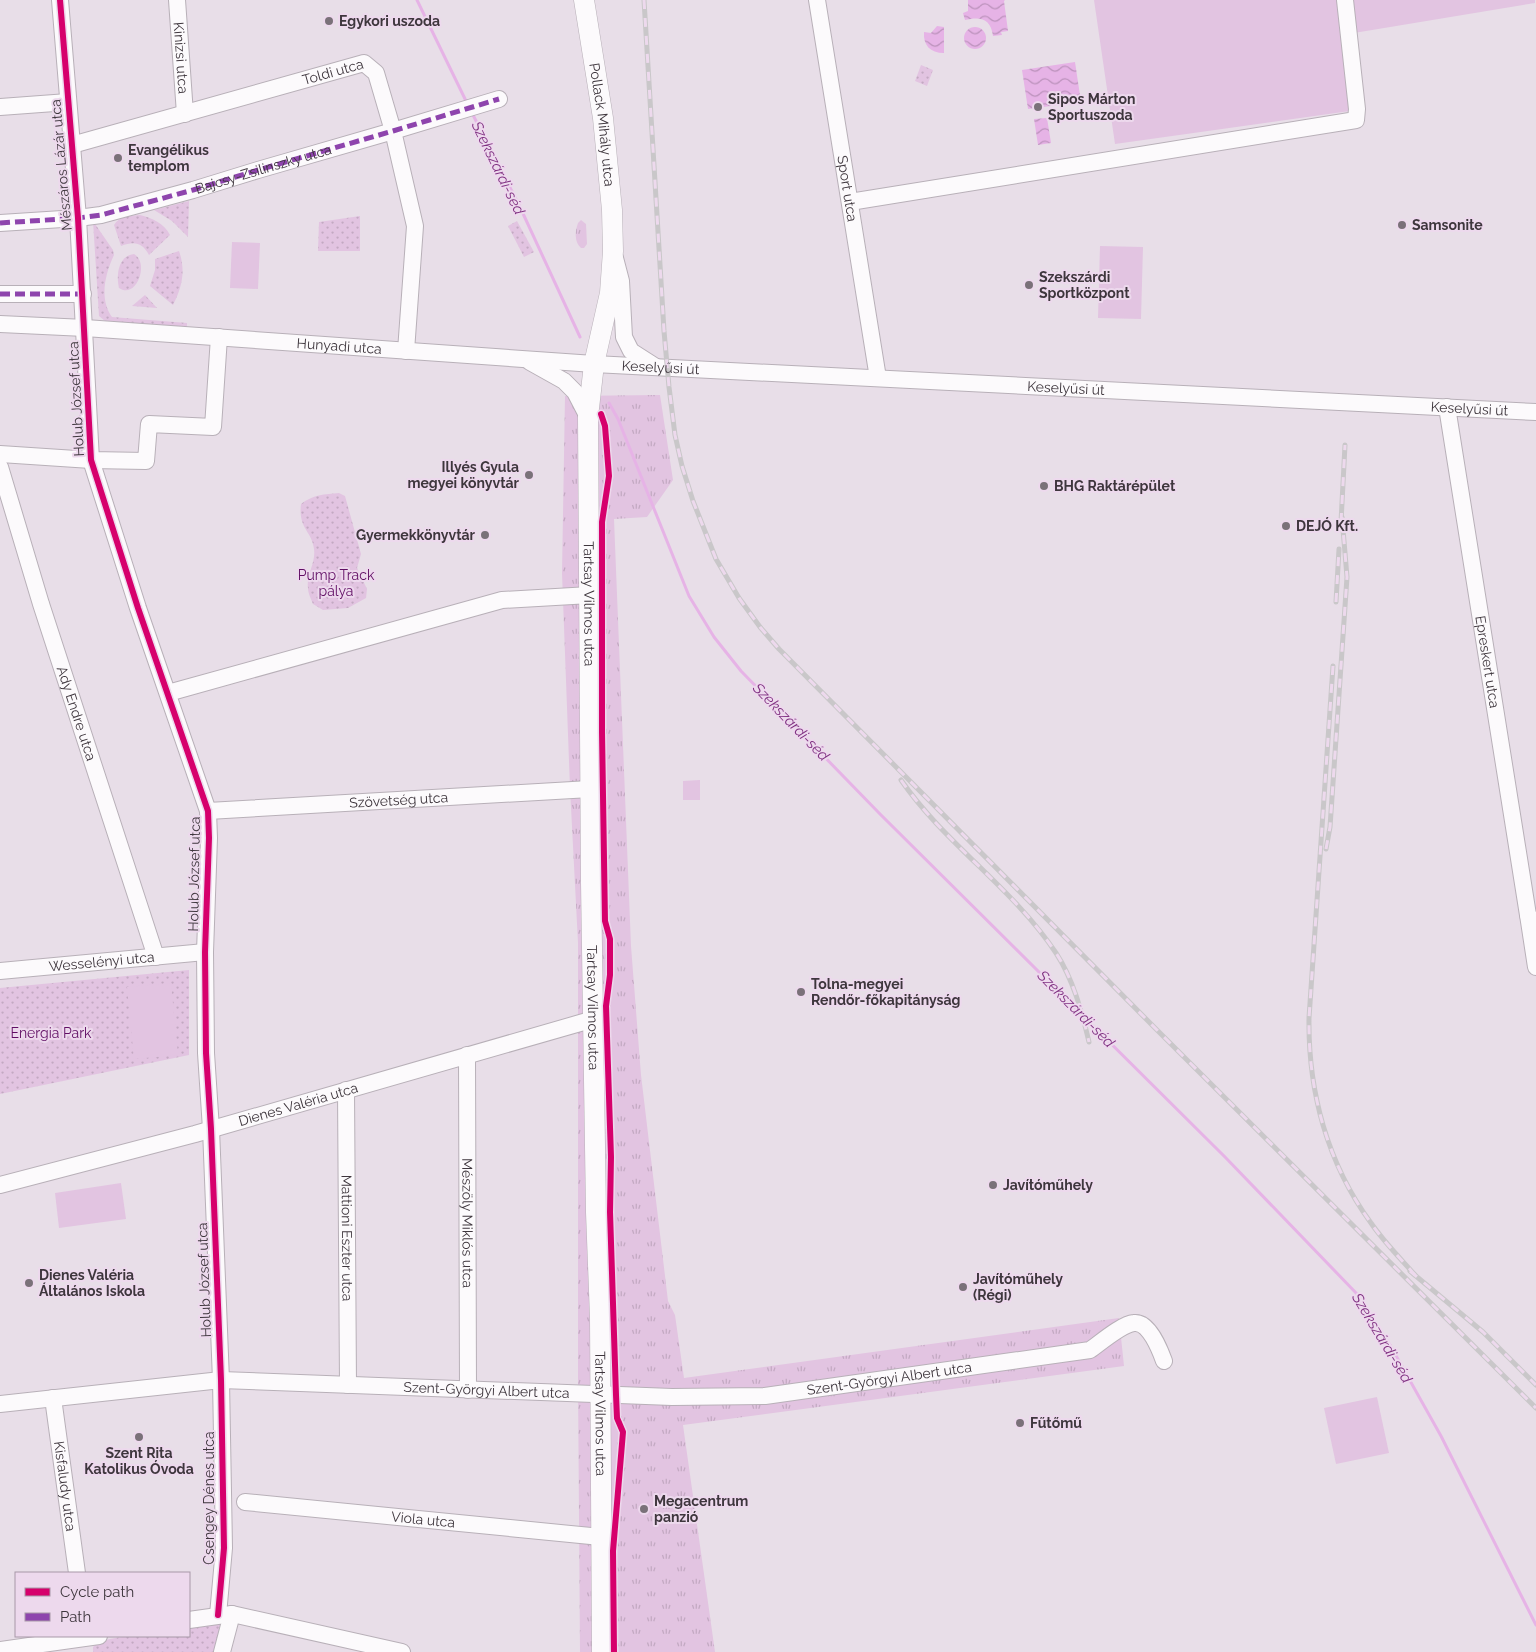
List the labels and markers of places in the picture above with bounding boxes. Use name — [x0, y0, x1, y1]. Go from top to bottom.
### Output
place label: Egykori uszoda — [339, 13, 440, 29]
marker: Egykori uszoda — [323, 15, 335, 27]
place label: Sipos Márton Sportuszoda — [1048, 91, 1136, 123]
marker: Sipos Márton Sportuszoda — [1032, 101, 1044, 113]
place label: Evangélikus templom — [128, 142, 209, 174]
marker: Evangélikus templom — [112, 152, 124, 164]
place label: Samsonite — [1412, 217, 1483, 233]
marker: Samsonite — [1396, 219, 1408, 231]
place label: Szekszárdi Sportközpont — [1039, 269, 1130, 301]
marker: Szekszárdi Sportközpont — [1023, 279, 1035, 291]
place label: Illyés Gyula megyei könyvtár — [407, 459, 520, 491]
marker: Illyés Gyula megyei könyvtár — [523, 469, 535, 481]
place label: BHG Raktárépület — [1054, 478, 1176, 494]
marker: BHG Raktárépület — [1038, 480, 1050, 492]
place label: DEJÓ Kft. — [1296, 517, 1358, 534]
marker: DEJÓ Kft. — [1280, 520, 1292, 532]
place label: Gyermekkönyvtár — [356, 527, 476, 543]
marker: Gyermekkönyvtár — [479, 529, 491, 541]
place label: Tolna-megyei Rendőr-főkapitányság — [811, 976, 960, 1008]
marker: Tolna-megyei Rendőr-főkapitányság — [795, 986, 807, 998]
place label: Javítóműhely — [1003, 1177, 1093, 1193]
marker: Javítóműhely — [987, 1179, 999, 1191]
place label: Dienes Valéria Általános Iskola — [39, 1267, 145, 1299]
place label: Javítóműhely (Régi) — [973, 1271, 1063, 1303]
marker: Dienes Valéria Általános Iskola — [23, 1277, 35, 1289]
marker: Javítóműhely (Régi) — [957, 1281, 969, 1293]
place label: Fűtőmű — [1030, 1415, 1082, 1431]
marker: Fűtőmű — [1014, 1417, 1026, 1429]
marker: Szent Rita Katolikus Óvoda — [133, 1431, 145, 1443]
place label: Szent Rita Katolikus Óvoda — [84, 1445, 194, 1477]
place label: Megacentrum panzió — [654, 1493, 748, 1525]
marker: Megacentrum panzió — [638, 1503, 650, 1515]

